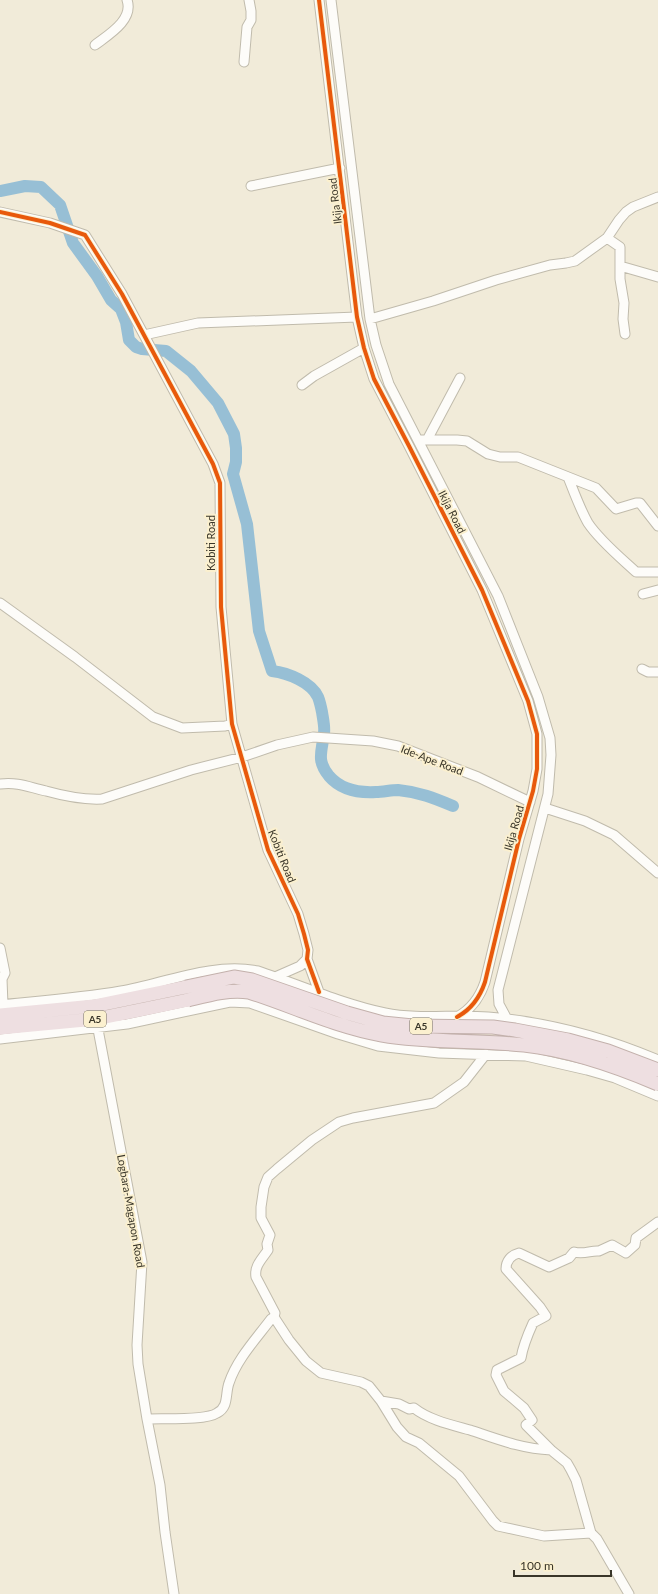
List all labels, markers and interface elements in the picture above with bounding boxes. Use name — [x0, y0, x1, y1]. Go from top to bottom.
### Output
street label: Ikija Road — [325, 177, 344, 225]
street label: Ikija Road — [436, 488, 469, 535]
street label: Kobiti Road — [204, 515, 217, 571]
street label: Ide-Ape Road — [399, 742, 465, 777]
street label: Ikija Road — [501, 804, 526, 852]
street label: Kobiti Road — [266, 827, 299, 884]
road number: A5 — [84, 1011, 106, 1027]
road number: A5 — [410, 1018, 432, 1034]
street label: Logbara-Magapon Road — [115, 1153, 148, 1269]
scale bar — [514, 1552, 611, 1578]
text: 100 m — [520, 1558, 554, 1573]

